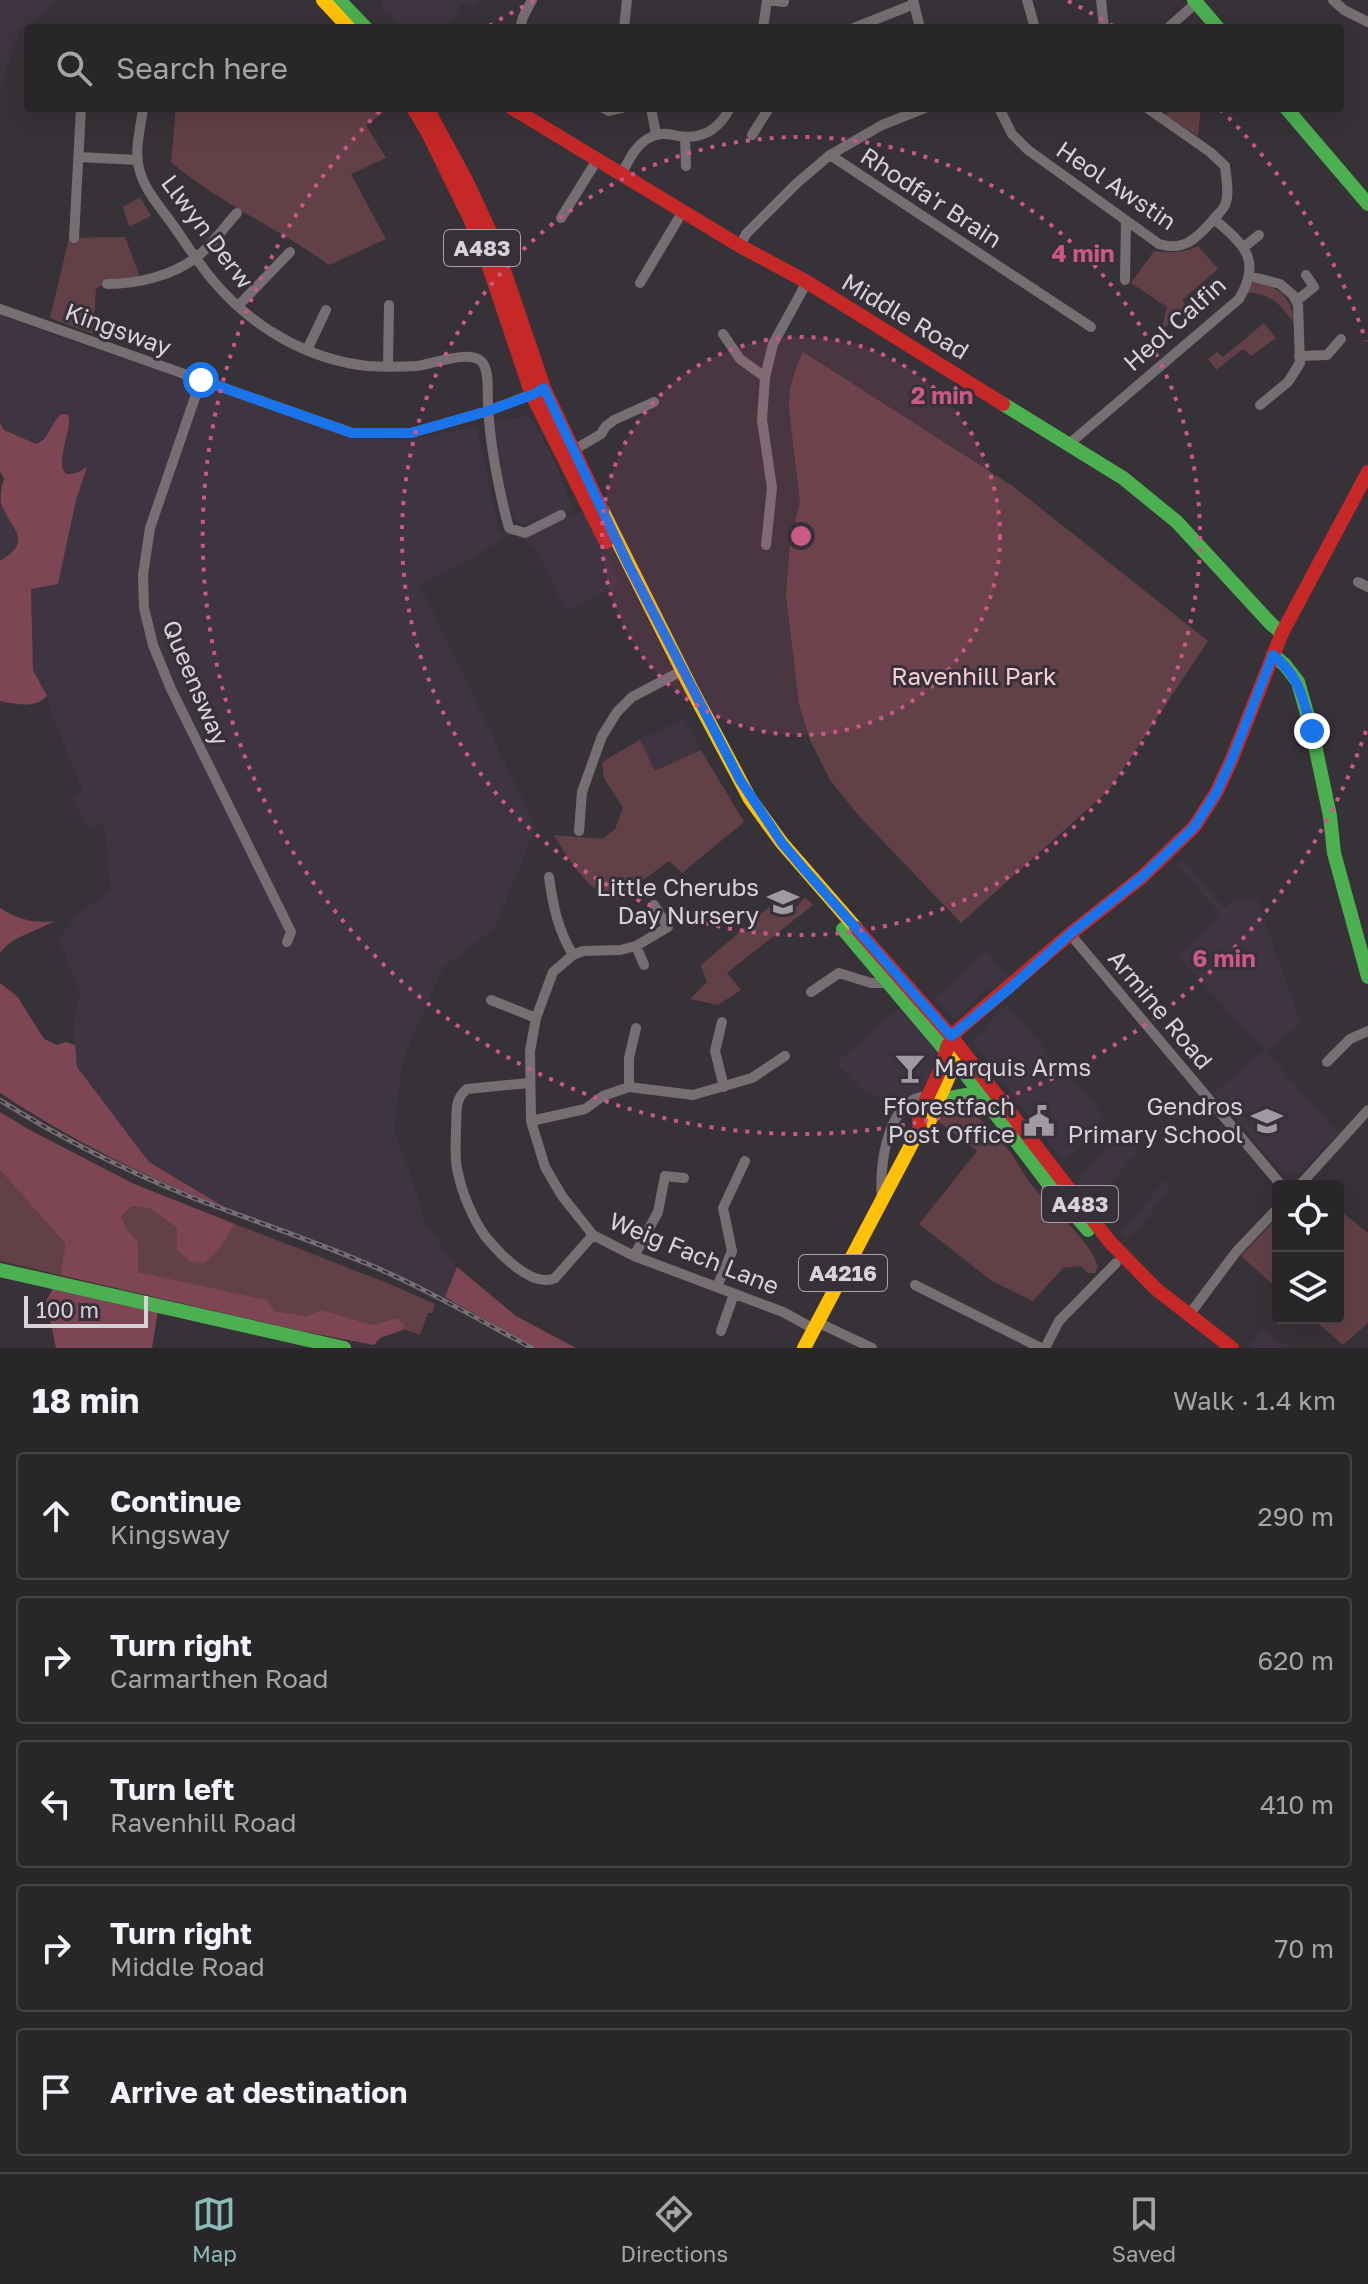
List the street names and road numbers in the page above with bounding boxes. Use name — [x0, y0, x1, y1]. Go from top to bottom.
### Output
street label: Heol Awstin — [1051, 134, 1182, 235]
street label: Rhodfa'r Brain — [856, 140, 1008, 253]
street label: Llwyn Derw — [156, 168, 260, 294]
road number: A483 — [444, 230, 520, 266]
street label: Middle Road — [837, 267, 974, 365]
street label: Heol Calfin — [1117, 270, 1231, 376]
street label: Kingsway — [62, 296, 175, 361]
street label: Queensway — [157, 615, 236, 749]
street label: Armine Road — [1103, 944, 1219, 1075]
road number: A483 — [1042, 1186, 1118, 1222]
street label: Weig Fach Lane — [605, 1205, 784, 1300]
road number: A4216 — [799, 1255, 887, 1291]

